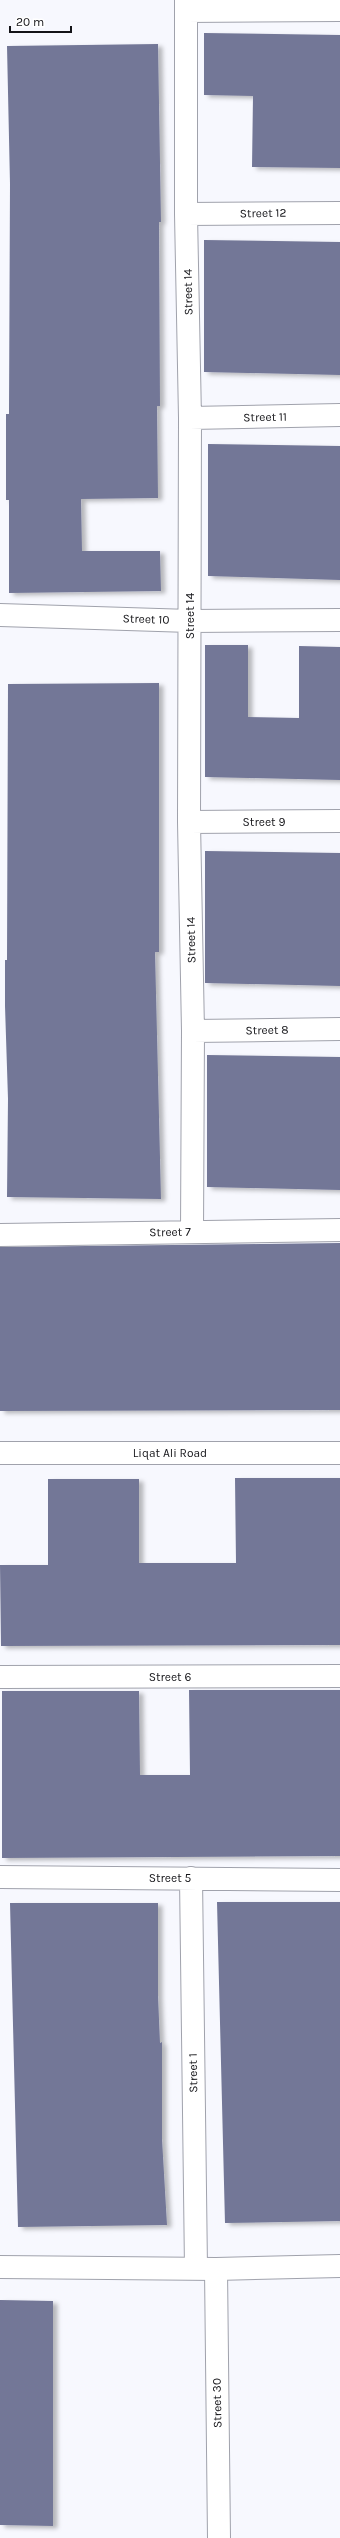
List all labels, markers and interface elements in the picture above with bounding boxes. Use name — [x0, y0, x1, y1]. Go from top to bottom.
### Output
scale bar — [10, 8, 71, 34]
text: 20 m — [16, 15, 44, 29]
street label: Street 12 — [240, 206, 287, 220]
street label: Street 14 — [181, 268, 195, 315]
street label: Street 11 — [243, 410, 287, 424]
street label: Street 14 — [183, 592, 197, 639]
street label: Street 10 — [122, 611, 170, 627]
street label: Street 9 — [243, 815, 285, 829]
street label: Street 14 — [184, 916, 198, 963]
street label: Street 8 — [245, 1023, 289, 1037]
street label: Street 7 — [149, 1225, 191, 1239]
street label: Liqat Ali Road — [133, 1446, 207, 1460]
street label: Street 6 — [149, 1670, 191, 1684]
street label: Street 5 — [149, 1871, 192, 1885]
street label: Street 1 — [186, 2053, 200, 2093]
street label: Street 30 — [210, 2378, 224, 2428]

